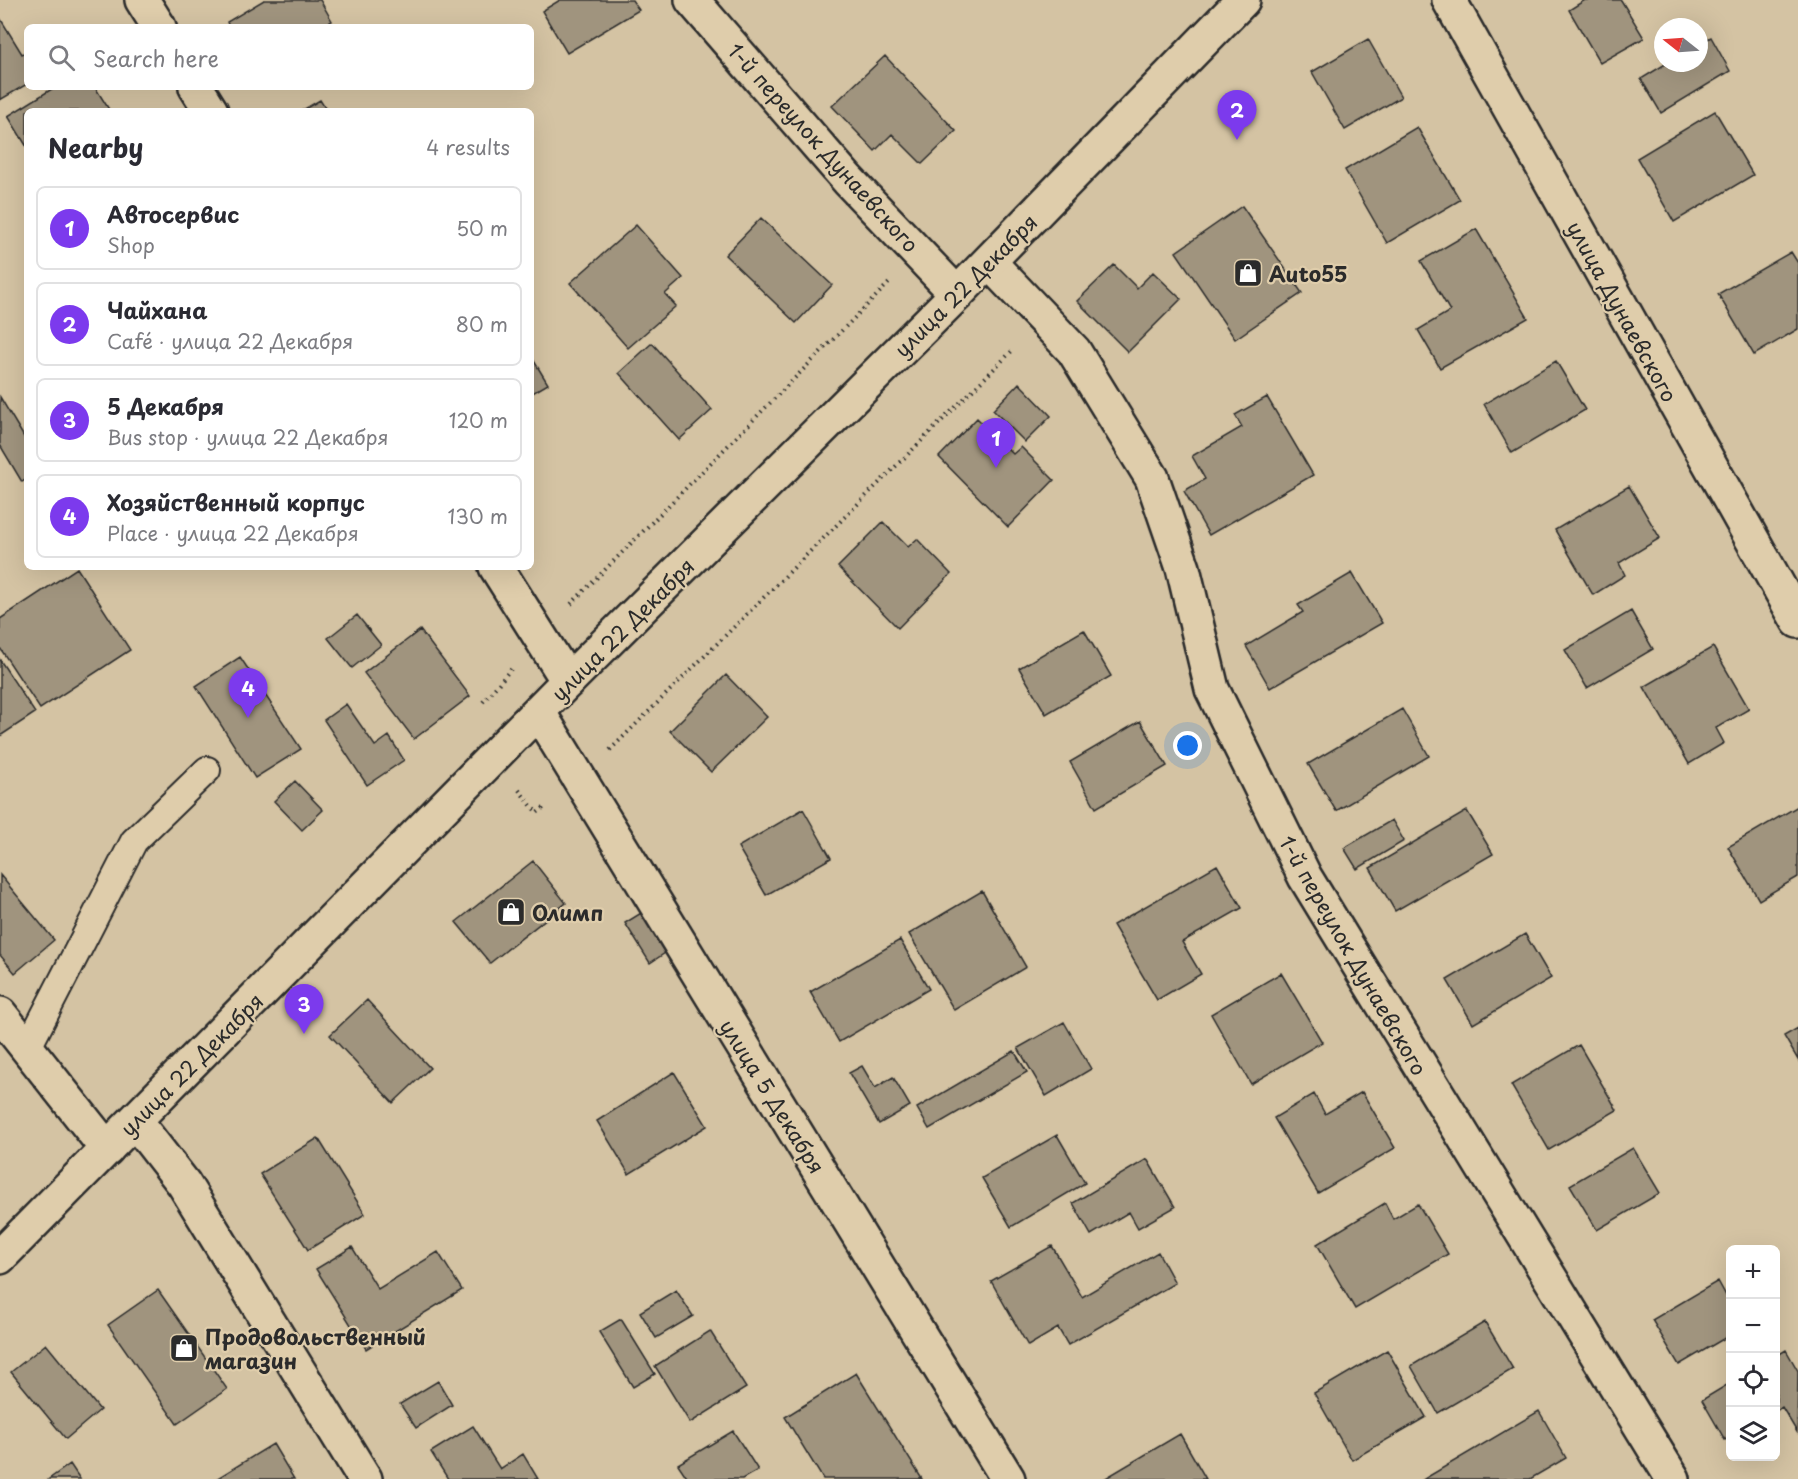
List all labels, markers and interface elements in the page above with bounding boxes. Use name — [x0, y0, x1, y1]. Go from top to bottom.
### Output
north arrow — [1654, 18, 1708, 72]
search box — [24, 24, 534, 90]
street label: 1-й переулок Дунаевского — [721, 35, 927, 259]
icon: search — [45, 41, 78, 74]
text: Search here — [93, 41, 219, 74]
pin: 2 — [1218, 90, 1256, 140]
text: Nearby — [48, 128, 143, 167]
text: 4 results — [426, 132, 510, 162]
text: Автосервис — [107, 197, 239, 230]
street label: улица 22 Декабря — [886, 206, 1044, 364]
text: 1 — [65, 213, 74, 243]
text: 50 m — [456, 213, 508, 243]
street label: улица Дунаевского — [1560, 215, 1686, 407]
text: Shop — [107, 230, 155, 260]
shop icon: Auto55 — [1232, 257, 1264, 289]
place label: Auto55 — [1269, 257, 1348, 289]
text: Чайхана — [107, 293, 207, 326]
text: 2 — [62, 309, 77, 339]
text: 80 m — [456, 309, 508, 339]
text: Café · улица 22 Декабря — [107, 326, 353, 356]
text: 5 Декабря — [107, 389, 224, 422]
text: 3 — [63, 405, 76, 435]
text: 120 m — [449, 405, 508, 435]
pin: 1 — [976, 418, 1016, 468]
text: Bus stop · улица 22 Декабря — [107, 422, 388, 452]
text: Хозяйственный корпус — [107, 485, 365, 518]
text: 4 — [63, 501, 76, 531]
text: 130 m — [448, 501, 508, 531]
text: Place · улица 22 Декабря — [107, 518, 359, 548]
street label: улица 22 Декабря — [543, 550, 701, 708]
pin: 4 — [228, 668, 268, 718]
your location — [1173, 731, 1202, 760]
street label: 1-й переулок Дунаевского — [1272, 829, 1436, 1081]
shop icon: Олимп — [495, 896, 527, 928]
place label: Олимп — [532, 896, 603, 928]
pin: 3 — [284, 984, 324, 1034]
street label: улица 22 Декабря — [112, 985, 270, 1143]
street label: улица 5 Декабря — [713, 1013, 833, 1179]
map controls — [1726, 1245, 1780, 1461]
button: + — [1726, 1245, 1780, 1299]
button: − — [1726, 1299, 1780, 1353]
place label: Продовольственный магазин — [205, 1320, 426, 1376]
shop icon: Продовольственный магазин — [168, 1332, 200, 1364]
button: locate — [1726, 1353, 1780, 1407]
button: layers — [1726, 1407, 1780, 1461]

